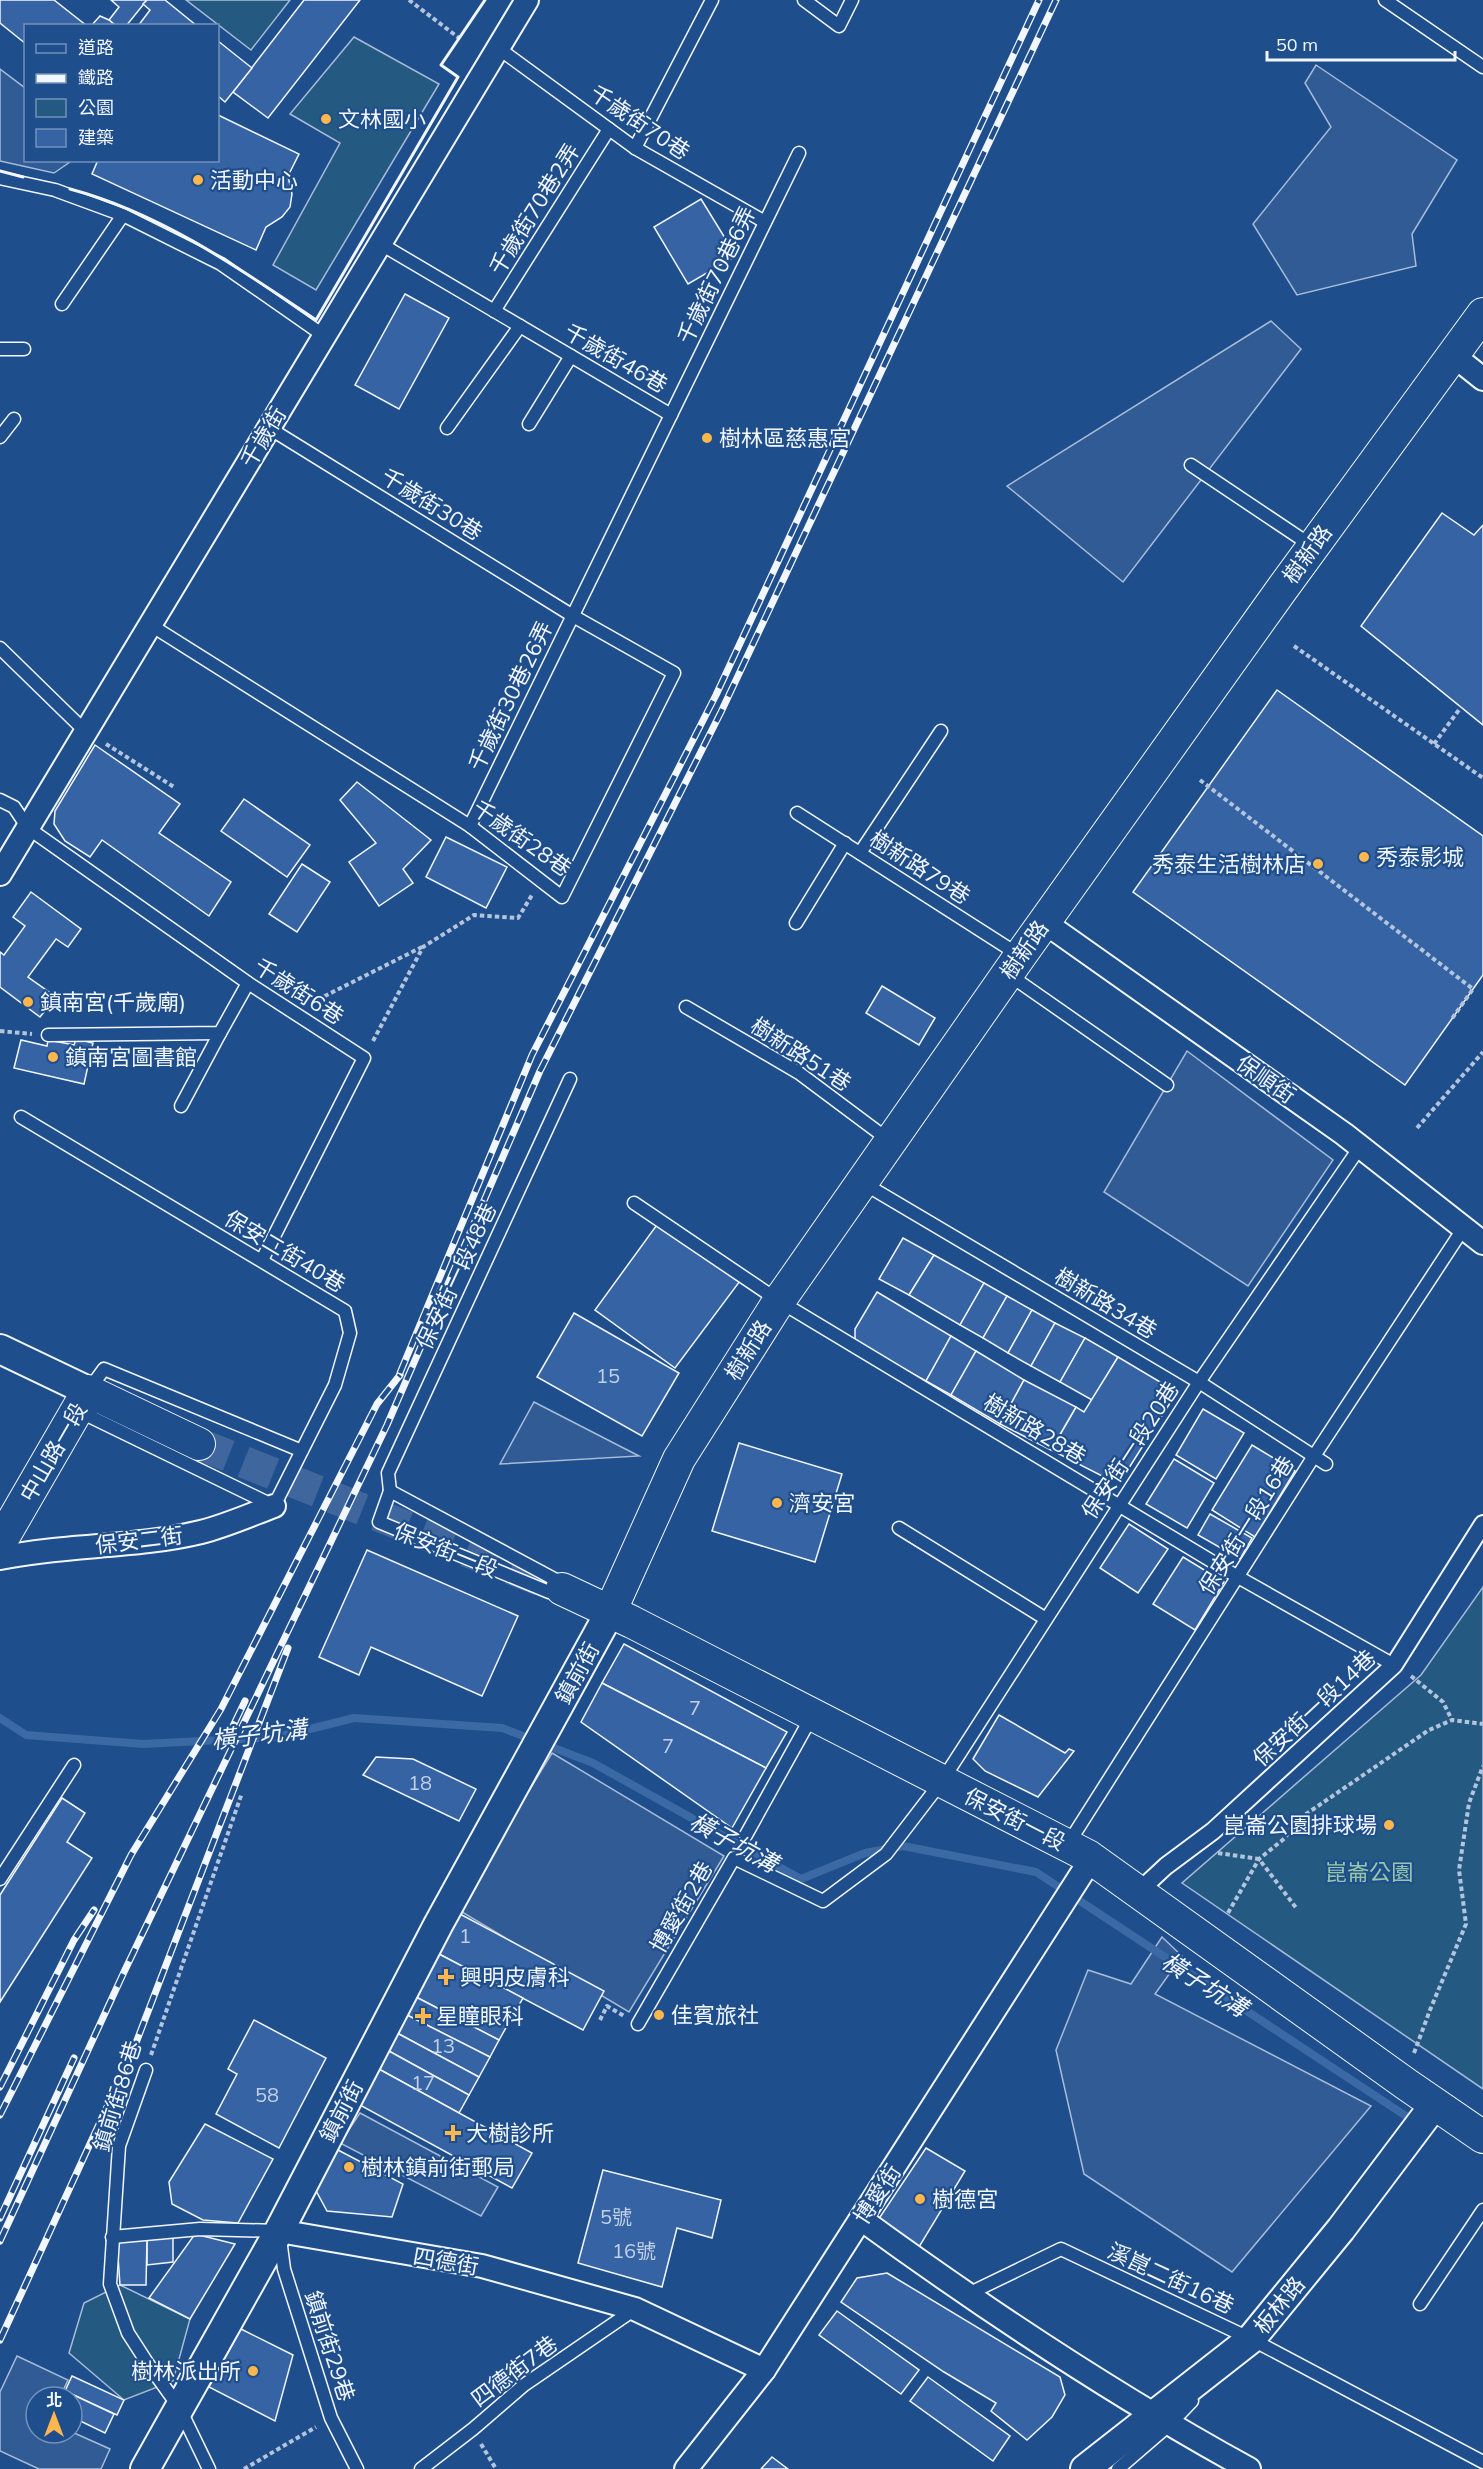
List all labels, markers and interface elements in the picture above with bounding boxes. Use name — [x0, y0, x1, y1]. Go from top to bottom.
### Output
legend — [24, 24, 219, 162]
scale bar — [1267, 24, 1454, 62]
text: 50 m — [1276, 33, 1318, 56]
text: 道路 — [78, 36, 114, 59]
text: 鐵路 — [78, 66, 114, 89]
street label: 千歲街70巷 — [585, 78, 695, 166]
text: 公園 — [78, 96, 114, 119]
place label: 文林國小 — [338, 105, 426, 133]
marker: 文林國小 — [319, 112, 333, 126]
text: 建築 — [78, 126, 114, 149]
street label: 千歲街70巷2弄 — [482, 138, 586, 280]
place label: 活動中心 — [210, 166, 298, 194]
marker: 活動中心 — [191, 173, 205, 187]
street label: 千歲街70巷6弄 — [671, 202, 761, 348]
street label: 千歲街46巷 — [559, 317, 673, 399]
street label: 千歲街 — [234, 401, 292, 473]
place label: 樹林區慈惠宮 — [719, 424, 851, 452]
marker: 樹林區慈惠宮 — [700, 431, 714, 445]
street label: 千歲街30巷 — [376, 462, 488, 546]
street label: 樹新路 — [1276, 519, 1338, 589]
street label: 千歲街30巷26弄 — [462, 617, 558, 775]
street label: 千歲街28巷 — [467, 794, 577, 882]
street label: 樹新路79巷 — [864, 824, 976, 910]
place label: 秀泰影城 — [1376, 843, 1464, 871]
place label: 秀泰生活樹林店 — [1152, 850, 1306, 878]
marker: 秀泰影城 — [1357, 850, 1371, 864]
marker: 秀泰生活樹林店 — [1311, 857, 1325, 871]
street label: 樹新路 — [994, 915, 1054, 985]
street label: 千歲街6巷 — [249, 952, 349, 1030]
place label: 鎮南宮(千歲廟) — [40, 988, 186, 1016]
marker: 鎮南宮(千歲廟) — [21, 995, 35, 1009]
street label: 樹新路51巷 — [745, 1011, 857, 1097]
place label: 鎮南宮圖書館 — [65, 1043, 197, 1071]
street label: 保順街 — [1231, 1049, 1301, 1109]
marker: 鎮南宮圖書館 — [46, 1050, 60, 1064]
street label: 保安街一段48巷 — [410, 1198, 502, 1354]
street label: 保安二街40巷 — [219, 1204, 351, 1298]
street label: 樹新路34巷 — [1050, 1262, 1162, 1344]
street label: 樹新路 — [719, 1315, 777, 1385]
house number: 15 — [596, 1363, 620, 1388]
street label: 保安街一段20巷 — [1075, 1376, 1185, 1524]
street label: 樹新路28巷 — [979, 1388, 1091, 1470]
street label: 中山路一段 — [13, 1397, 93, 1507]
street label: 保安街一段16巷 — [1192, 1450, 1300, 1600]
place label: 濟安宮 — [789, 1489, 855, 1517]
marker: 濟安宮 — [770, 1496, 784, 1510]
street label: 保安街一段 — [390, 1516, 502, 1584]
street label: 保安二街 — [94, 1521, 184, 1559]
street label: 鎮前街 — [549, 1637, 605, 1709]
street label: 保安街一段14巷 — [1247, 1644, 1381, 1772]
house number: 7 — [689, 1695, 701, 1720]
water label: 橫子坑溝 — [210, 1713, 311, 1755]
house number: 7 — [662, 1733, 674, 1758]
house number: 18 — [408, 1770, 432, 1795]
street label: 保安街一段 — [960, 1782, 1070, 1856]
water label: 橫子坑溝 — [685, 1806, 786, 1880]
place label: 崑崙公園排球場 — [1223, 1811, 1377, 1839]
marker: 崑崙公園排球場 — [1382, 1818, 1396, 1832]
street label: 博愛街2巷 — [644, 1856, 718, 1958]
park label: 崑崙公園 — [1325, 1858, 1413, 1886]
house number: 1 — [459, 1923, 471, 1948]
water label: 橫子坑溝 — [1157, 1945, 1256, 2024]
place label: 興明皮膚科 — [460, 1963, 570, 1991]
marker: 興明皮膚科 — [437, 1968, 455, 1986]
place label: 佳賓旅社 — [671, 2001, 759, 2029]
place label: 星瞳眼科 — [436, 2002, 524, 2030]
marker: 星瞳眼科 — [414, 2007, 432, 2025]
marker: 佳賓旅社 — [652, 2008, 666, 2022]
house number: 13 — [431, 2033, 455, 2058]
street label: 鎮前街86巷 — [87, 2037, 147, 2155]
house number: 17 — [411, 2070, 435, 2095]
street label: 鎮前街 — [313, 2075, 369, 2147]
house number: 58 — [255, 2082, 279, 2107]
place label: 大樹診所 — [466, 2119, 554, 2147]
marker: 大樹診所 — [444, 2124, 462, 2142]
place label: 樹林鎮前街郵局 — [361, 2153, 515, 2181]
street label: 博愛街 — [847, 2159, 907, 2229]
marker: 樹林鎮前街郵局 — [342, 2160, 356, 2174]
place label: 樹德宮 — [932, 2185, 998, 2213]
marker: 樹德宮 — [913, 2192, 927, 2206]
house number: 5號 — [600, 2204, 632, 2229]
street label: 溪崑二街16巷 — [1103, 2236, 1239, 2320]
house number: 16號 — [612, 2238, 656, 2263]
street label: 四德街 — [411, 2241, 481, 2281]
street label: 板林路 — [1247, 2271, 1311, 2339]
street label: 鎮前街29巷 — [299, 2287, 361, 2405]
street label: 四德街7巷 — [465, 2329, 563, 2413]
place label: 樹林派出所 — [131, 2357, 241, 2385]
marker: 樹林派出所 — [246, 2364, 260, 2378]
north arrow — [24, 2385, 84, 2445]
text: 北 — [46, 2390, 62, 2410]

